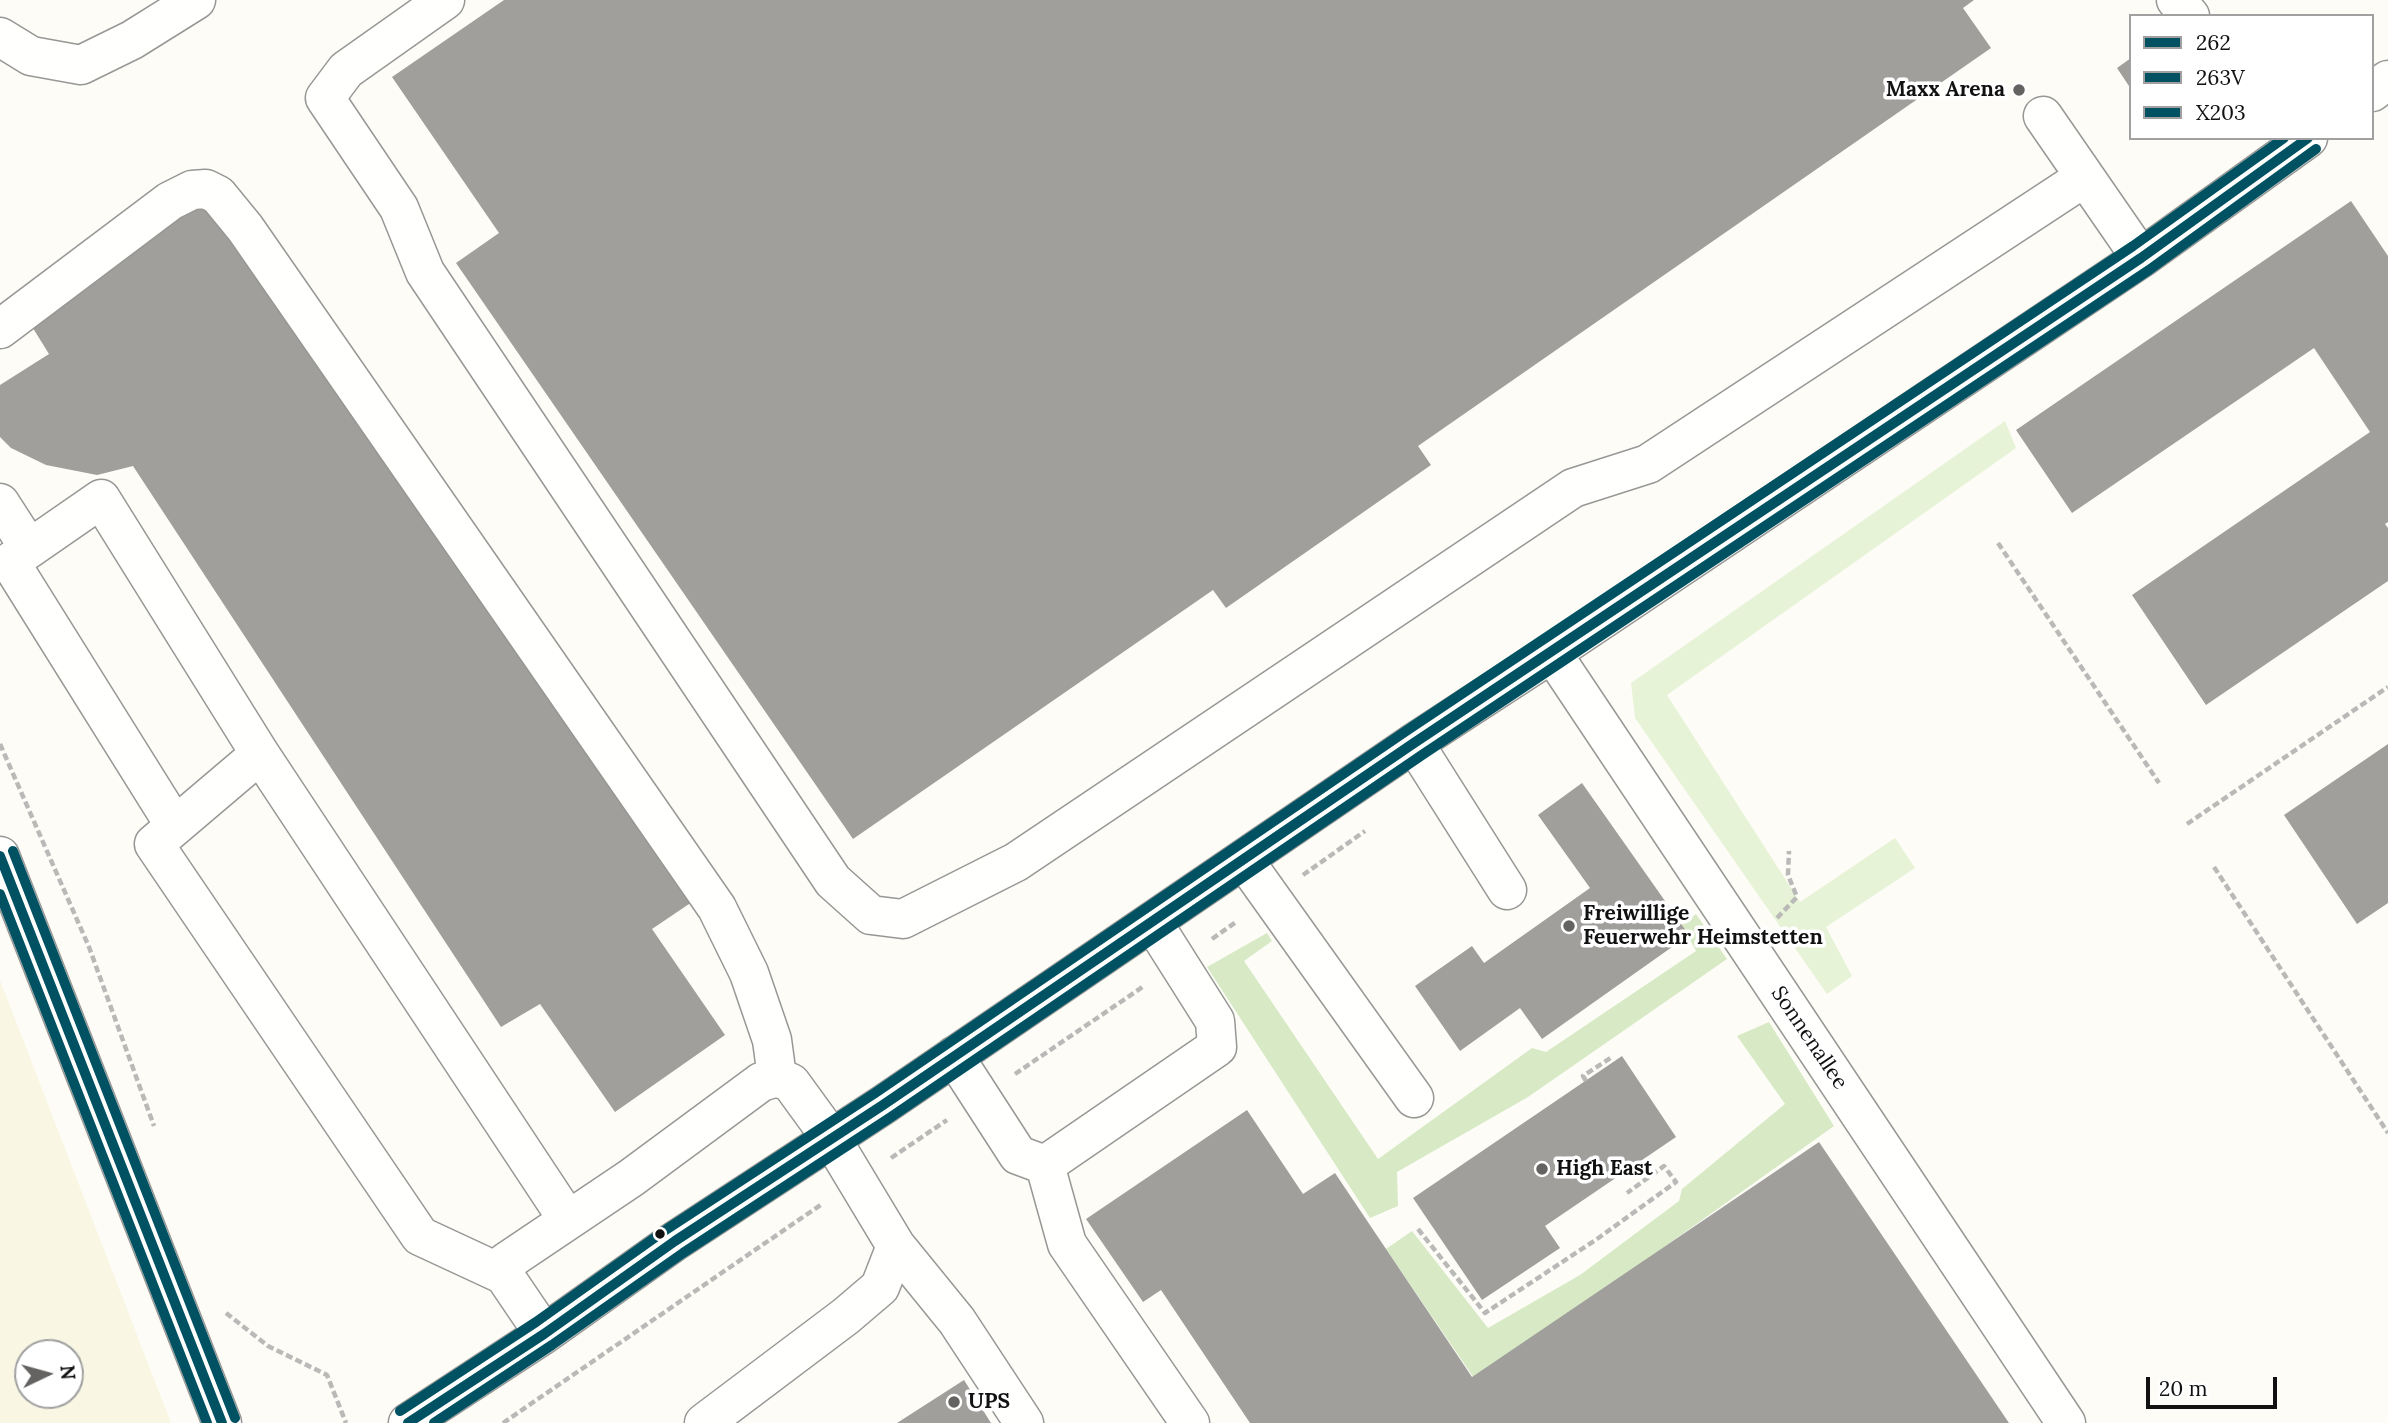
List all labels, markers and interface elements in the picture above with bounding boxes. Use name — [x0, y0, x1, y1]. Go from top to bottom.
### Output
legend — [2129, 14, 2374, 140]
text: 262 — [2196, 29, 2231, 56]
text: 263V — [2196, 64, 2245, 91]
place label: Maxx Arena — [1886, 77, 2005, 103]
marker: Maxx Arena — [2011, 82, 2027, 98]
text: X203 — [2196, 99, 2246, 126]
place label: Freiwillige Feuerwehr Heimstetten — [1583, 901, 1823, 951]
marker: Freiwillige Feuerwehr Heimstetten — [1561, 918, 1577, 934]
street label: Sonnenallee — [1765, 982, 1853, 1094]
place label: High East — [1556, 1156, 1653, 1182]
marker: High East — [1534, 1161, 1550, 1177]
unlabelled marker — [653, 1227, 667, 1241]
north arrow — [14, 1339, 84, 1409]
text: N — [55, 1364, 81, 1381]
scale bar — [2150, 1364, 2281, 1408]
text: 20 m — [2159, 1375, 2208, 1402]
place label: UPS — [968, 1389, 1010, 1415]
marker: UPS — [946, 1394, 962, 1410]

